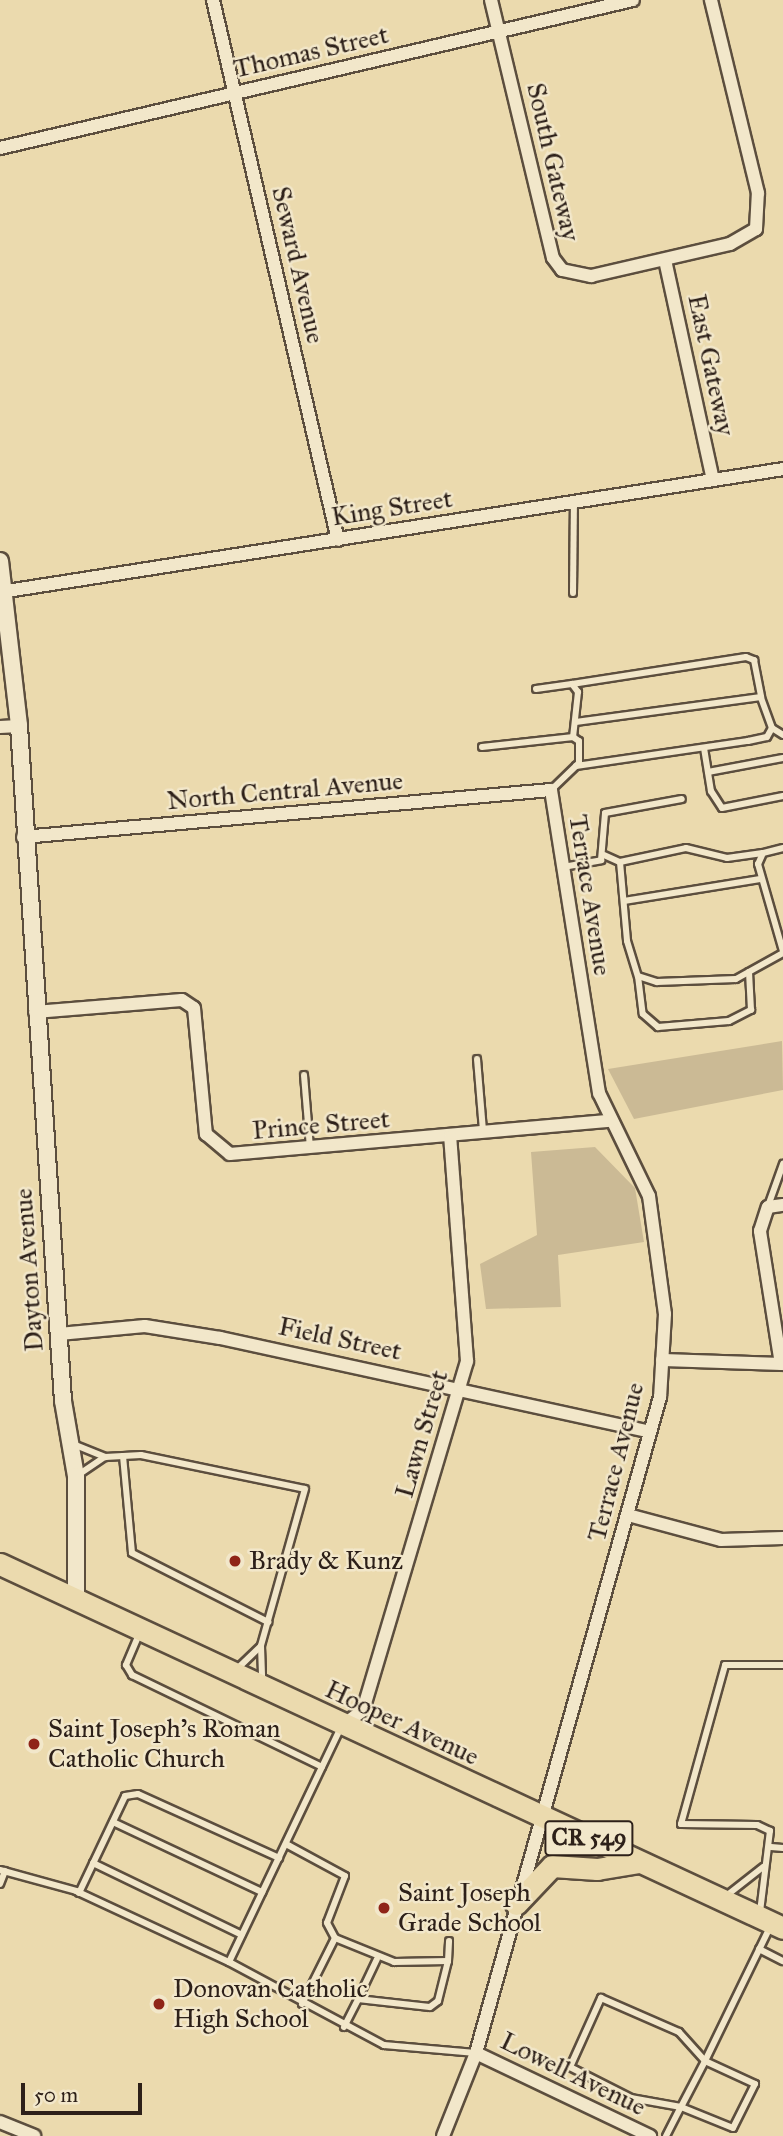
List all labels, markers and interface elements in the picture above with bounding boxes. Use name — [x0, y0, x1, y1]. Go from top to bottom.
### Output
street label: Thomas Street — [231, 19, 391, 85]
street label: South Gateway — [520, 80, 586, 244]
street label: Seward Avenue — [265, 184, 331, 346]
street label: East Gateway — [681, 291, 741, 439]
street label: King Street — [329, 483, 455, 533]
street label: North Central Avenue — [166, 765, 404, 817]
street label: Terrace Avenue — [562, 812, 618, 978]
street label: Prince Street — [251, 1103, 391, 1147]
street label: Dayton Avenue — [8, 1187, 50, 1353]
street label: Field Street — [276, 1311, 404, 1367]
street label: Lawn Street — [389, 1367, 455, 1501]
street label: Terrace Avenue — [581, 1379, 651, 1545]
place label: Brady & Kunz — [249, 1545, 403, 1577]
marker: Brady & Kunz — [227, 1553, 243, 1569]
street label: Hooper Avenue — [320, 1674, 484, 1772]
place label: Saint Joseph's Roman Catholic Church — [48, 1713, 280, 1774]
marker: Saint Joseph's Roman Catholic Church — [26, 1736, 42, 1752]
road number: CR 549 — [544, 1817, 634, 1858]
place label: Saint Joseph Grade School — [398, 1877, 541, 1938]
marker: Saint Joseph Grade School — [376, 1900, 392, 1916]
place label: Donovan Catholic High School — [173, 1973, 368, 2035]
marker: Donovan Catholic High School — [151, 1996, 167, 2012]
street label: Lowell Avenue — [495, 2025, 651, 2123]
scale bar — [24, 2070, 145, 2114]
text: 50 m — [34, 2082, 78, 2108]

